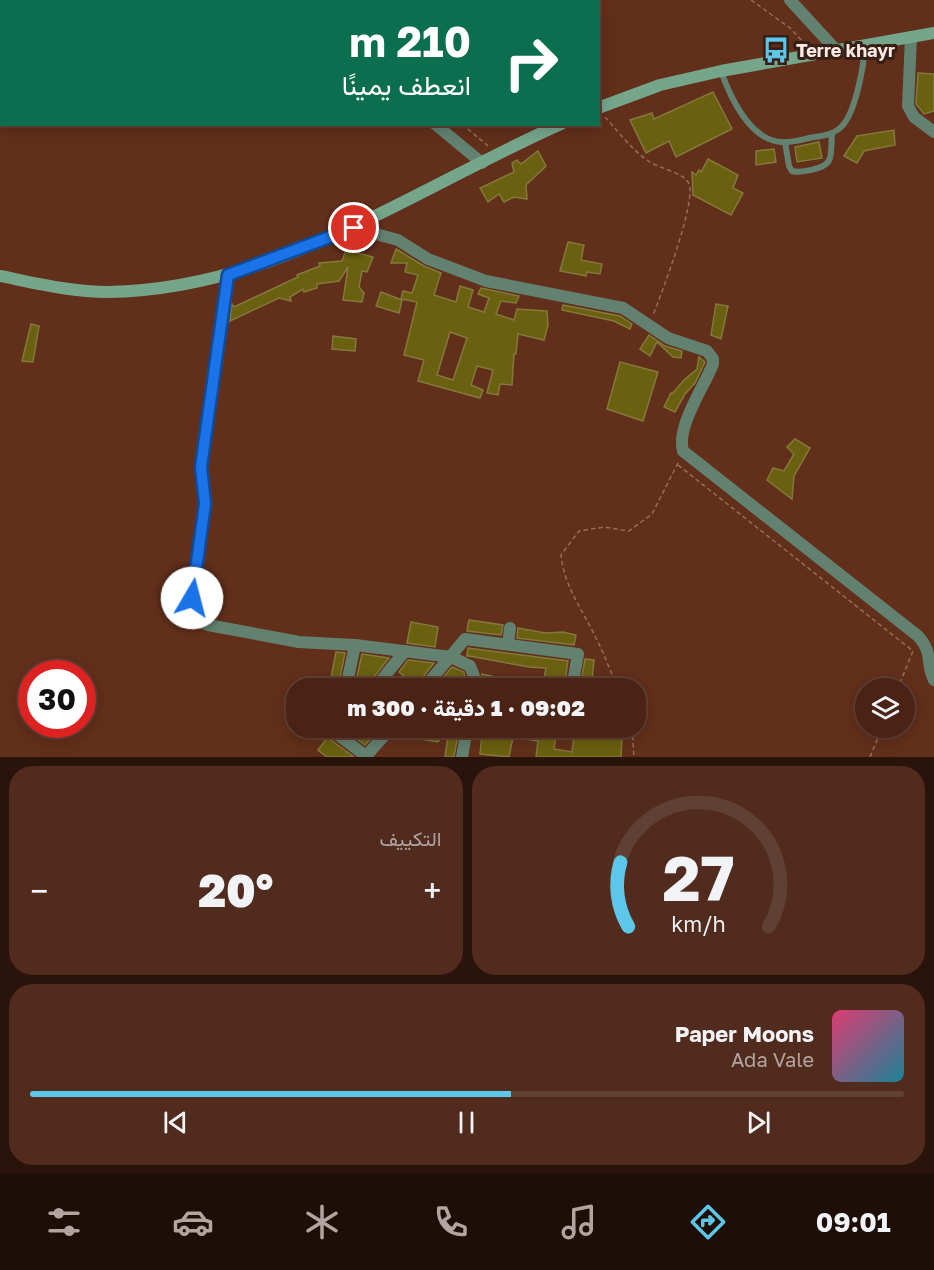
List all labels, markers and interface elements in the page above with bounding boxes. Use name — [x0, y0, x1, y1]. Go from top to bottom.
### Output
text: 210 m — [349, 16, 471, 66]
icon: right — [492, 24, 570, 102]
bus stop icon: Terre khayr — [761, 35, 791, 65]
place label: Terre khayr — [796, 39, 895, 61]
text: انعطف يمينًا — [342, 69, 471, 101]
pin — [328, 202, 379, 253]
icon: arrive — [337, 211, 370, 244]
position arrow — [160, 566, 224, 630]
speed limit sign: 30 — [18, 660, 96, 738]
map controls — [855, 678, 915, 738]
button: layers — [855, 678, 915, 738]
text: 09:02 · 1 دقيقة · 300 m — [347, 694, 585, 721]
text: التكييف — [379, 826, 442, 850]
text: 27 — [662, 840, 734, 915]
text: 20° — [198, 863, 273, 917]
text: − — [30, 871, 48, 910]
text: + — [423, 871, 442, 910]
text: km/h — [671, 912, 726, 938]
text: Paper Moons — [675, 1020, 814, 1047]
text: Ada Vale — [731, 1047, 814, 1071]
icon: previous — [159, 1106, 192, 1139]
icon: pause — [450, 1106, 483, 1139]
icon: next — [742, 1106, 775, 1139]
icon: filters — [43, 1201, 85, 1243]
icon: car — [172, 1201, 214, 1243]
icon: climate — [301, 1201, 343, 1243]
icon: phone — [430, 1201, 472, 1243]
icon: music — [558, 1201, 600, 1243]
icon: directions — [687, 1201, 729, 1243]
text: 09:01 — [816, 1206, 891, 1238]

